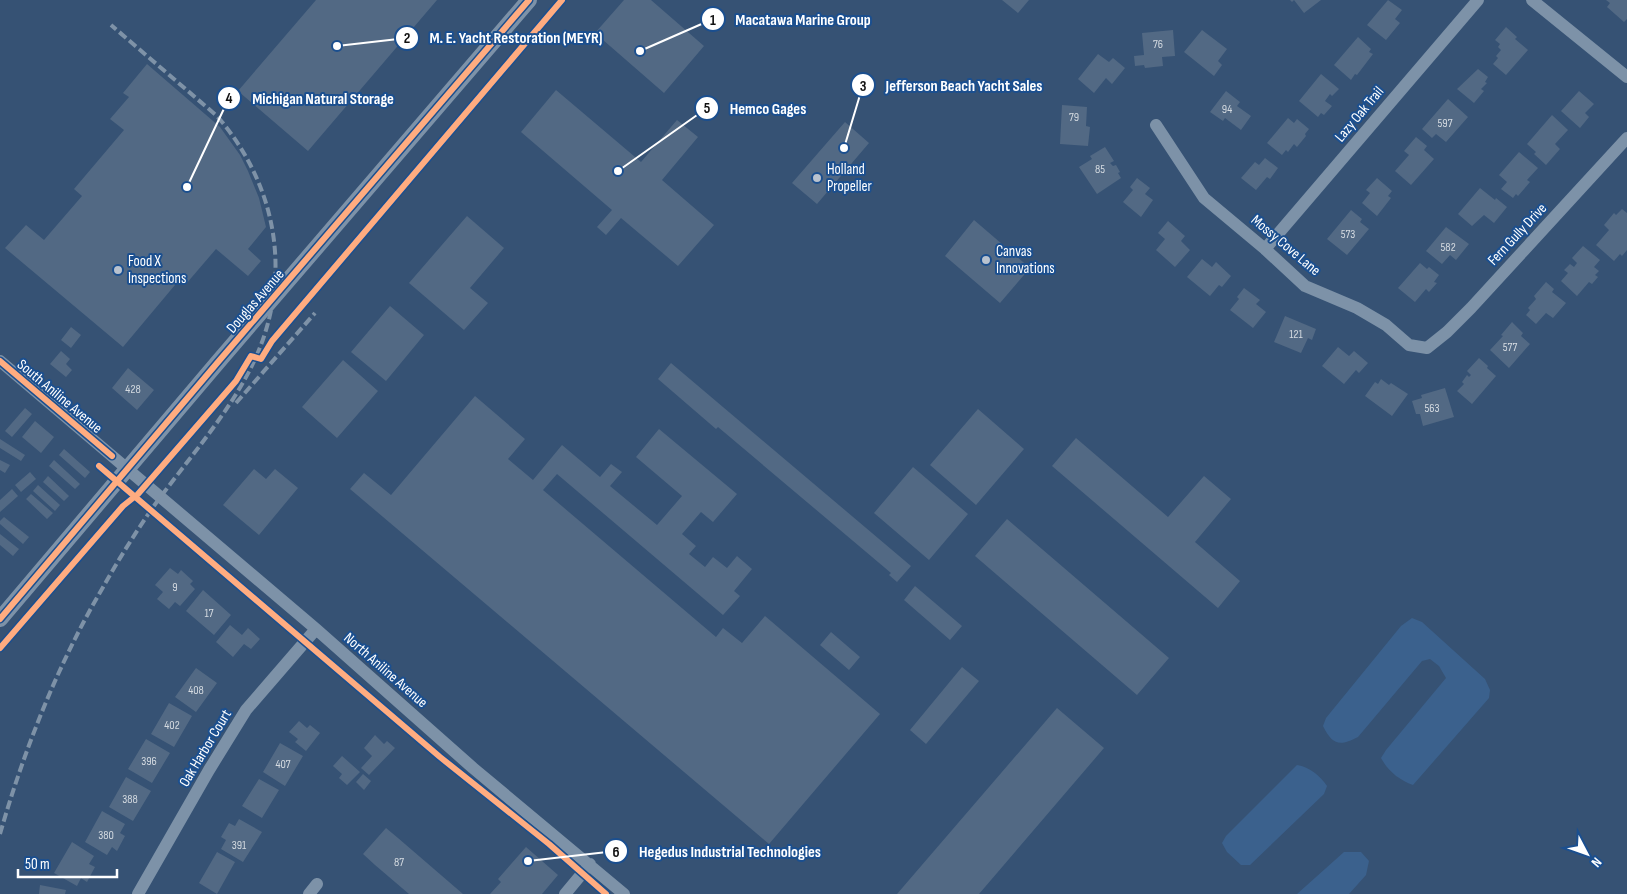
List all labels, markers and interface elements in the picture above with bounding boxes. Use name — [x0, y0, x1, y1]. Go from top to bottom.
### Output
callout: Macatawa Marine Group — [700, 4, 881, 35]
text: 1 — [710, 11, 716, 30]
text: Macatawa Marine Group — [735, 11, 871, 30]
callout: M. E. Yacht Restoration (MEYR) — [394, 22, 612, 53]
text: 2 — [404, 29, 410, 48]
text: M. E. Yacht Restoration (MEYR) — [429, 29, 603, 48]
house number: 76 — [1153, 37, 1163, 52]
callout: Jefferson Beach Yacht Sales — [850, 70, 1052, 101]
text: 3 — [860, 77, 867, 96]
text: Jefferson Beach Yacht Sales — [885, 77, 1042, 96]
callout: Michigan Natural Storage — [217, 83, 403, 114]
street label: Lazy Oak Trail — [1331, 83, 1388, 146]
text: 4 — [226, 89, 233, 108]
text: Michigan Natural Storage — [252, 90, 394, 109]
callout: Hemco Gages — [695, 93, 816, 124]
text: 5 — [704, 99, 711, 118]
text: Hemco Gages — [730, 100, 806, 119]
house number: 94 — [1222, 102, 1232, 117]
house number: 79 — [1069, 110, 1079, 125]
house number: 597 — [1438, 116, 1453, 131]
place label: Holland Propeller — [827, 160, 872, 196]
house number: 85 — [1095, 162, 1105, 177]
marker: Holland Propeller — [811, 172, 823, 184]
street label: Fern Gully Drive — [1484, 199, 1551, 269]
street label: Mossy Cove Lane — [1247, 211, 1324, 280]
house number: 573 — [1341, 227, 1355, 242]
house number: 582 — [1440, 240, 1456, 255]
place label: Canvas Innovations — [996, 242, 1055, 278]
place label: Food X Inspections — [128, 252, 186, 288]
marker: Canvas Innovations — [980, 254, 992, 266]
marker: Food X Inspections — [112, 264, 124, 276]
street label: Douglas Avenue — [222, 265, 288, 337]
house number: 121 — [1289, 327, 1304, 342]
house number: 577 — [1503, 340, 1517, 355]
street label: South Aniline Avenue — [13, 355, 106, 438]
house number: 428 — [125, 382, 141, 397]
house number: 563 — [1424, 401, 1440, 416]
house number: 9 — [172, 580, 178, 595]
house number: 17 — [205, 606, 214, 621]
street label: North Aniline Avenue — [340, 629, 432, 712]
house number: 408 — [188, 683, 204, 698]
street label: Oak Harbor Court — [175, 706, 236, 790]
house number: 402 — [164, 718, 180, 733]
house number: 396 — [141, 754, 157, 769]
house number: 407 — [275, 757, 291, 772]
house number: 388 — [122, 792, 138, 807]
house number: 380 — [98, 828, 114, 843]
north arrow — [1562, 829, 1612, 879]
callout: Hegedus Industrial Technologies — [604, 836, 831, 867]
house number: 391 — [232, 838, 247, 853]
text: 6 — [612, 843, 620, 862]
text: Hegedus Industrial Technologies — [639, 843, 821, 862]
scale bar — [18, 846, 116, 878]
text: N — [1588, 854, 1605, 871]
text: 50 m — [25, 855, 50, 874]
house number: 87 — [394, 855, 404, 870]

